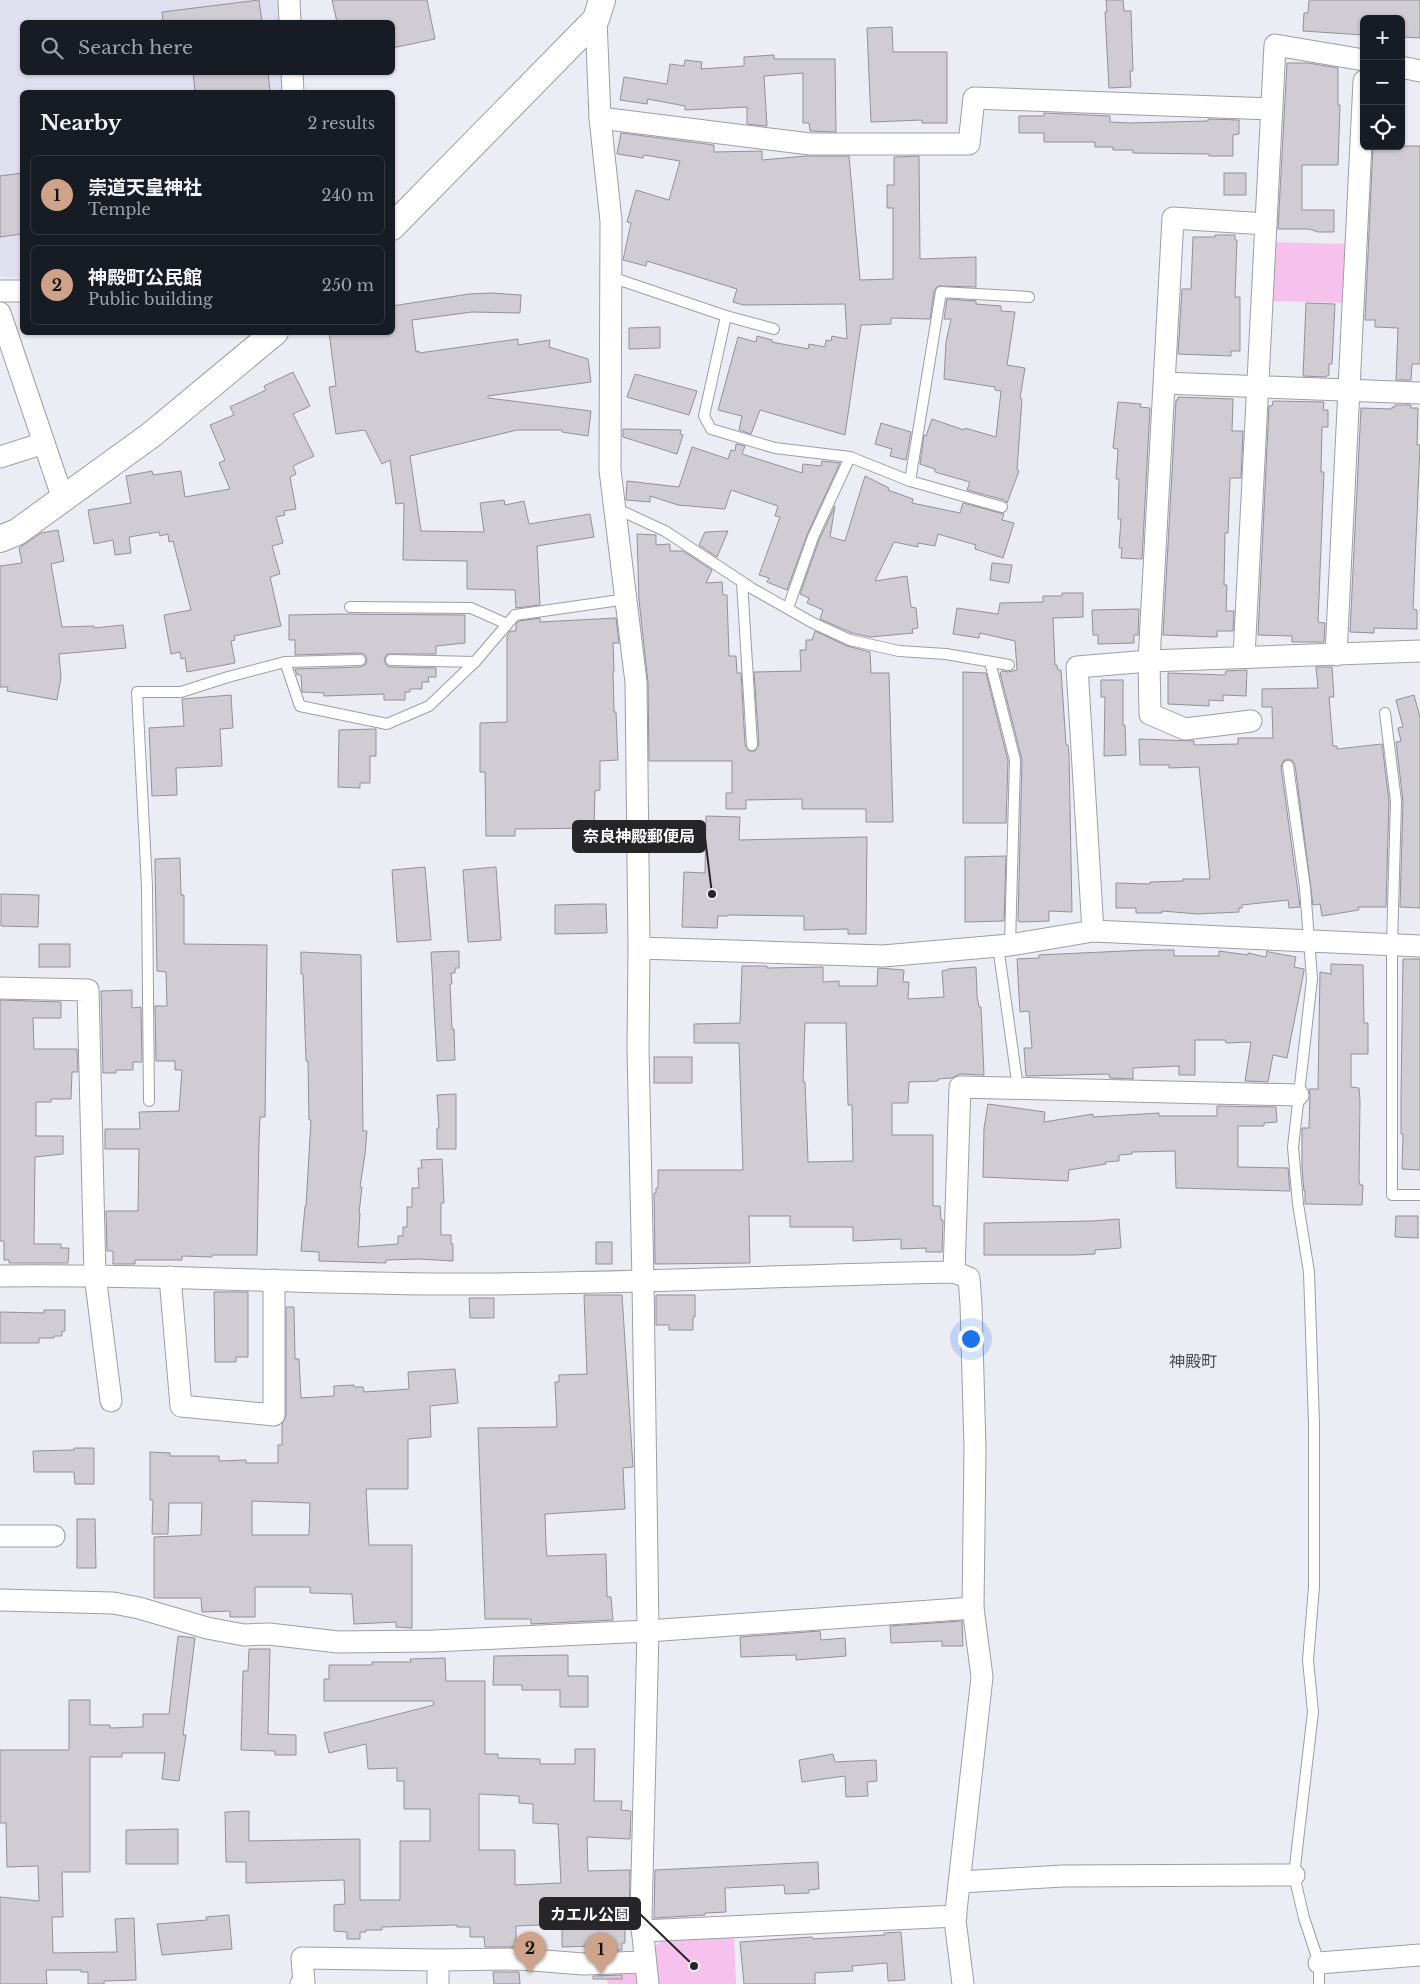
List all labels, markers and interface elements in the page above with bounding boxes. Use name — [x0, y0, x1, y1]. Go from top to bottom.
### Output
map controls — [1360, 15, 1405, 150]
button: + — [1360, 15, 1405, 60]
search box — [20, 20, 395, 75]
icon: search — [38, 34, 66, 62]
text: Search here — [78, 36, 193, 59]
button: − — [1360, 60, 1405, 105]
button: locate — [1360, 105, 1405, 150]
text: Nearby — [40, 110, 121, 136]
text: 2 results — [307, 113, 375, 133]
text: 崇道天皇神社 — [88, 176, 202, 199]
text: 1 — [54, 185, 60, 205]
text: 240 m — [322, 185, 374, 205]
text: Temple — [88, 199, 151, 219]
text: 神殿町公民館 — [88, 266, 202, 289]
text: 2 — [52, 275, 62, 295]
text: 250 m — [322, 275, 374, 295]
text: Public building — [88, 289, 213, 309]
callout: 奈良神殿郵便局 — [573, 821, 705, 852]
text: 奈良神殿郵便局 — [583, 826, 695, 846]
your location — [958, 1326, 984, 1352]
district label: 神殿町 — [1169, 1351, 1217, 1371]
callout: カエル公園 — [540, 1898, 640, 1929]
text: カエル公園 — [550, 1904, 630, 1924]
pin: 2 — [514, 1932, 546, 1973]
pin: 1 — [585, 1933, 617, 1974]

